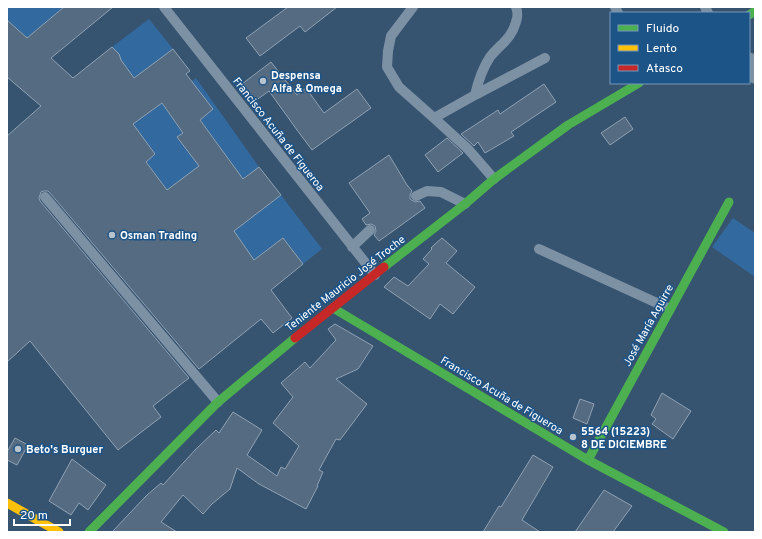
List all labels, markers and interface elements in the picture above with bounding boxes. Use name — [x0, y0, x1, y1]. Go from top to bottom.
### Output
legend — [610, 12, 750, 84]
text: Fluido — [646, 21, 679, 37]
text: Lento — [646, 41, 677, 57]
text: Atasco — [646, 61, 683, 77]
place label: Despensa Alfa & Omega — [271, 69, 342, 96]
street label: Francisco Acuña de Figueroa — [229, 75, 327, 194]
marker: Despensa Alfa & Omega — [258, 76, 268, 86]
place label: Osman Trading — [120, 229, 197, 243]
marker: Osman Trading — [107, 230, 117, 240]
street label: Teniente Mauricio José Troche — [283, 233, 408, 335]
street label: José María Aguirre — [621, 282, 677, 369]
street label: Francisco Acuña de Figueroa — [438, 354, 566, 438]
place label: 5564 (15223) 8 DE DICIEMBRE — [581, 425, 667, 452]
marker: 5564 (15223) 8 DE DICIEMBRE — [568, 432, 578, 442]
place label: Beto's Burguer — [26, 443, 103, 457]
marker: Beto's Burguer — [13, 444, 23, 454]
scale bar — [14, 501, 70, 527]
text: 20 m — [20, 508, 48, 524]

